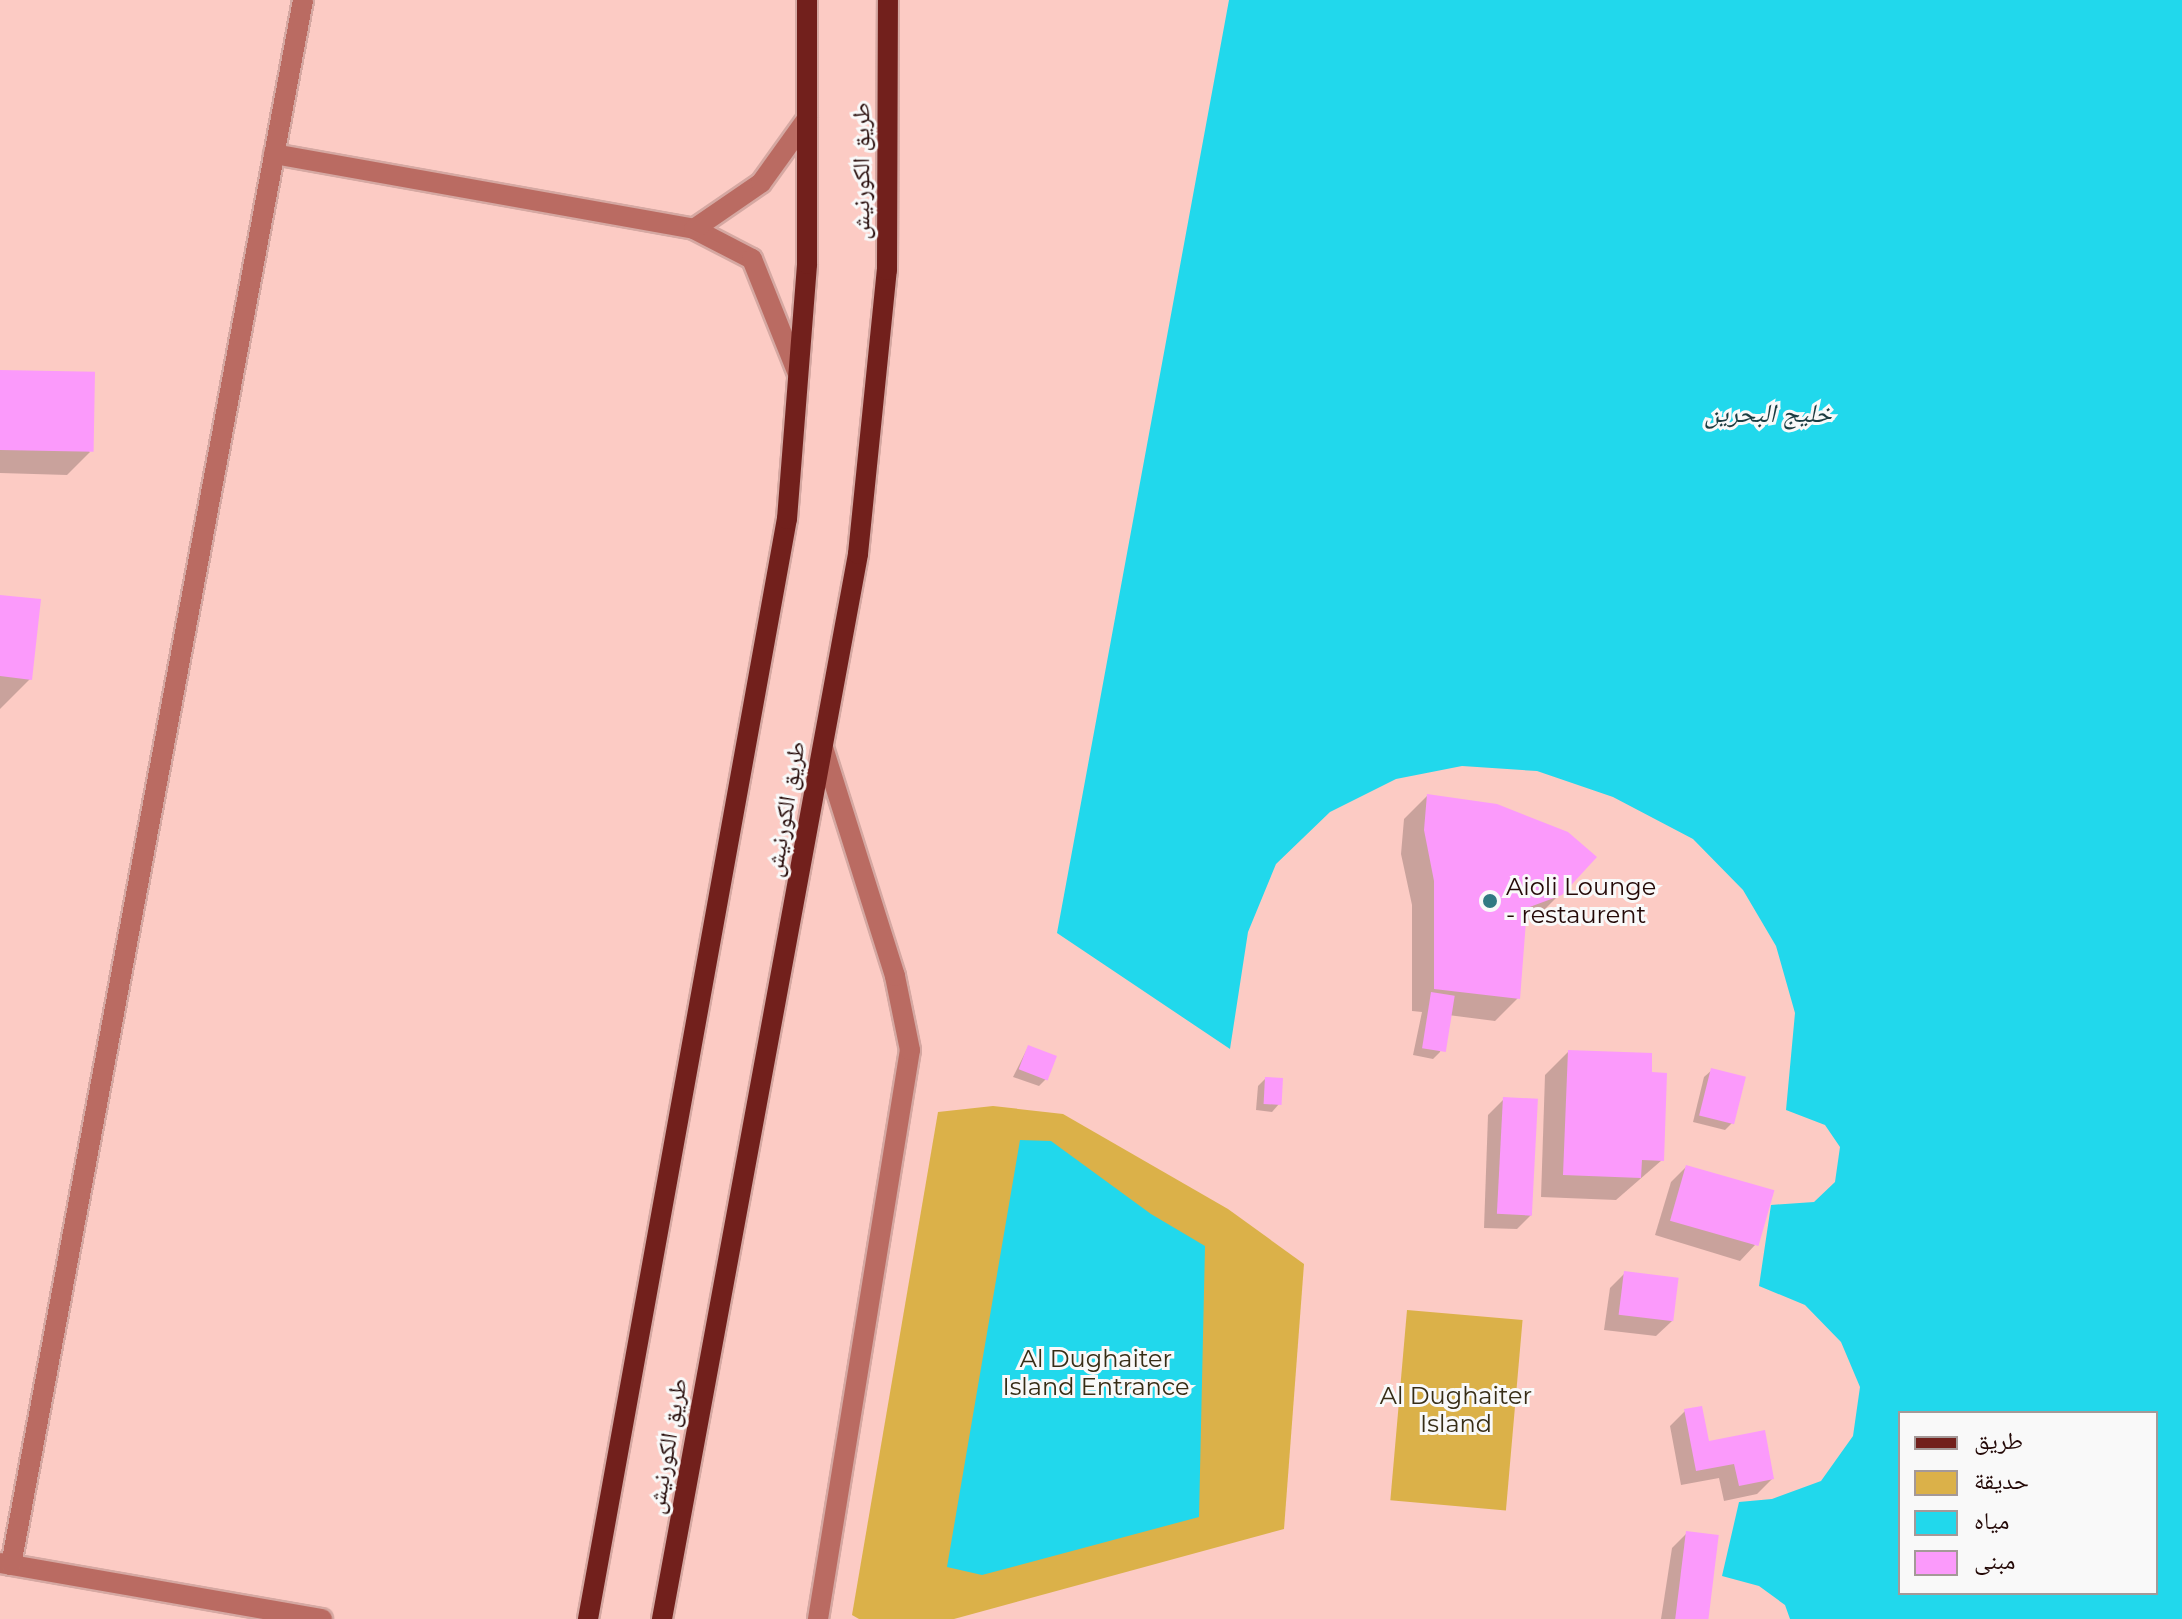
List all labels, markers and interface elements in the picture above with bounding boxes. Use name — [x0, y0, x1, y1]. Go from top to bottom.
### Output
street label: طريق الكورنيش — [847, 102, 875, 240]
water label: خليج البحرين — [1704, 398, 1832, 430]
street label: طريق الكورنيش — [759, 739, 811, 879]
place label: Aioli Lounge - restaurent — [1506, 873, 1656, 929]
marker: Aioli Lounge - restaurent — [1481, 892, 1499, 910]
park label: Al Dughaiter Island Entrance — [1002, 1345, 1190, 1401]
street label: طريق الكورنيش — [641, 1376, 693, 1516]
park label: Al Dughaiter Island — [1380, 1382, 1532, 1438]
legend — [1898, 1411, 2158, 1595]
text: طريق — [1974, 1426, 2023, 1455]
text: حديقة — [1974, 1466, 2029, 1495]
text: مياه — [1974, 1506, 2009, 1535]
text: مبنى — [1974, 1546, 2015, 1575]

